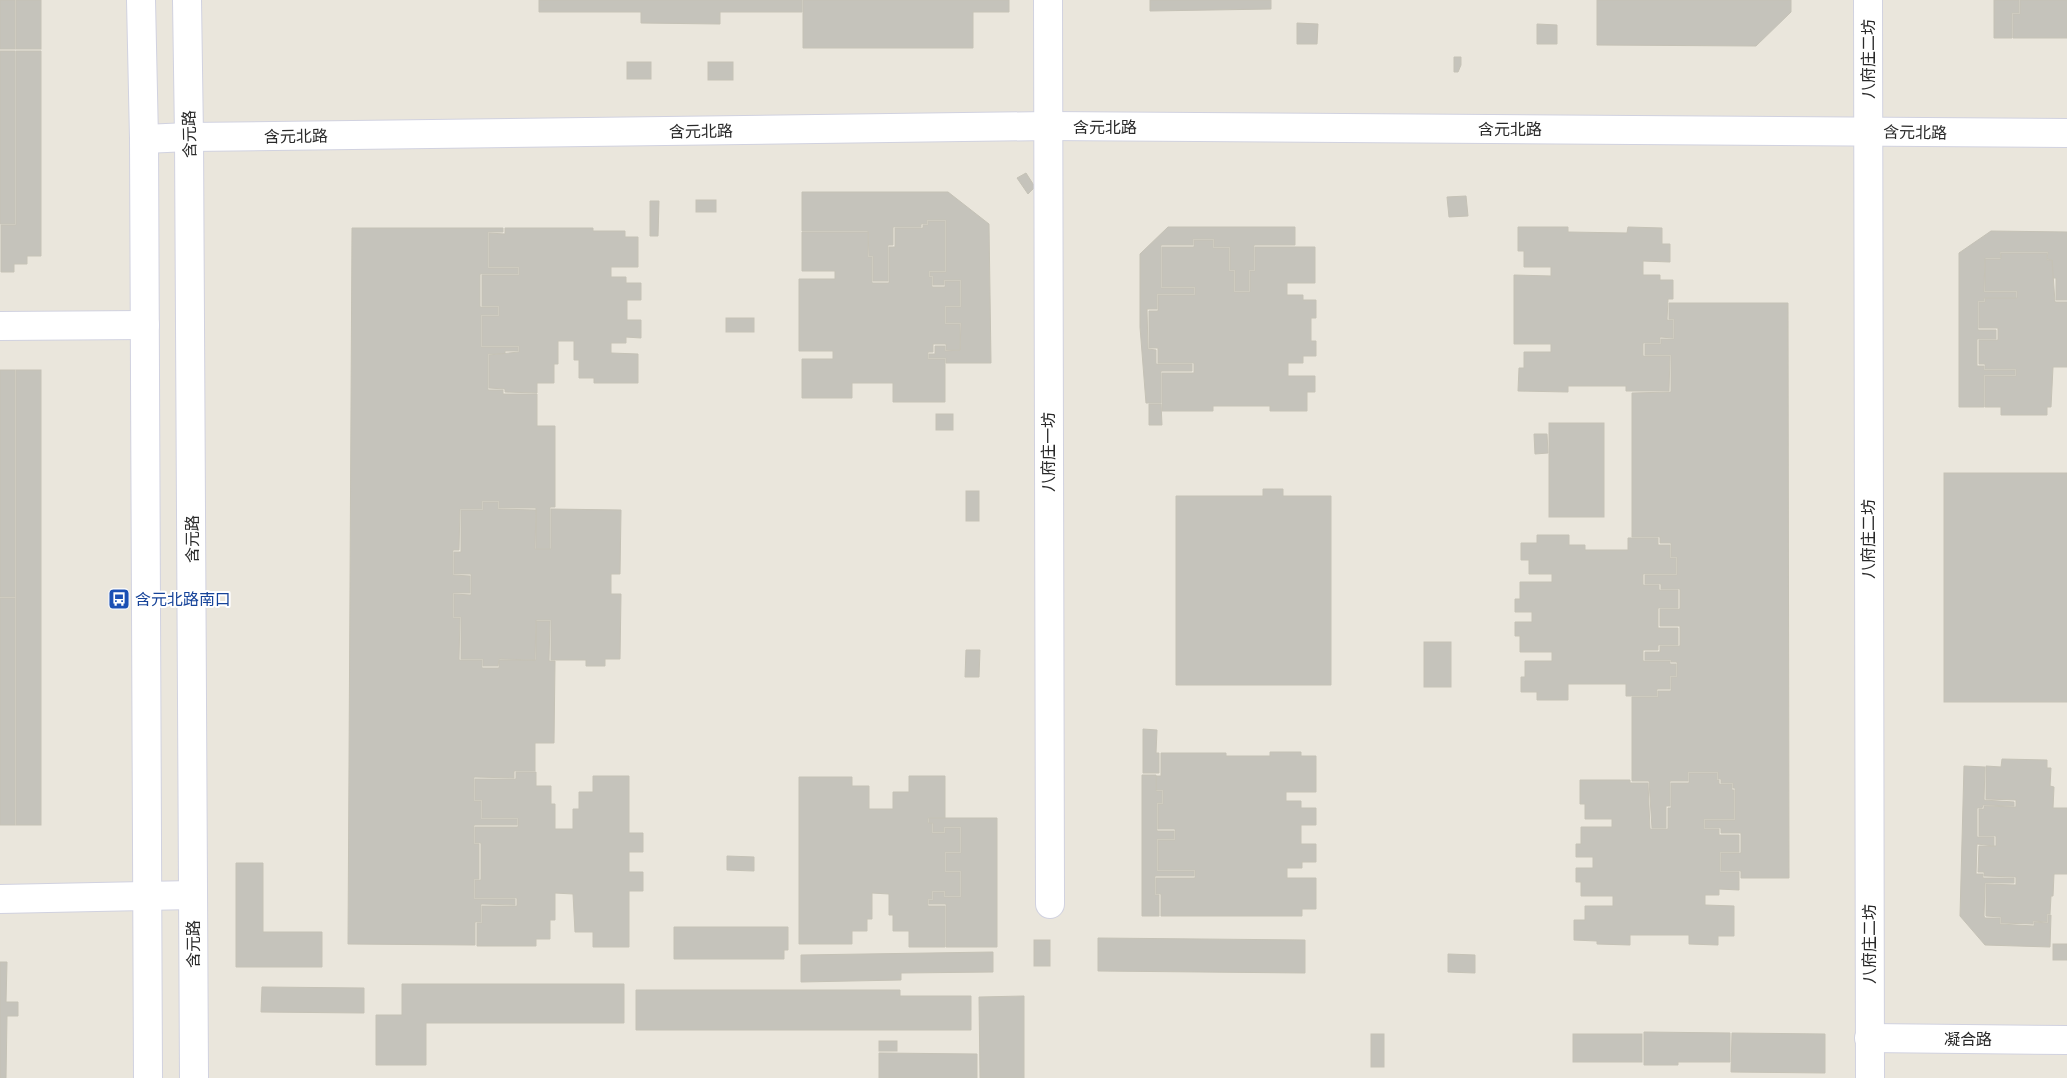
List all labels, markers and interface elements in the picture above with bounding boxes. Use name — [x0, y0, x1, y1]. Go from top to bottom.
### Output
street label: 八府庄二坊 — [1859, 19, 1878, 99]
street label: 含元路 — [180, 110, 199, 158]
street label: 含元北路 — [1073, 118, 1137, 137]
street label: 含元北路 — [1478, 120, 1542, 139]
street label: 含元北路 — [669, 121, 733, 142]
street label: 含元北路 — [1883, 122, 1947, 143]
street label: 含元北路 — [264, 126, 328, 147]
street label: 八府庄一坊 — [1039, 412, 1058, 492]
street label: 八府庄二坊 — [1859, 499, 1878, 579]
street label: 含元路 — [183, 515, 202, 563]
bus stop icon: 含元北路南口 — [107, 587, 131, 611]
place label: 含元北路南口 — [135, 590, 231, 609]
street label: 八府庄二坊 — [1860, 904, 1879, 984]
street label: 含元路 — [184, 920, 203, 968]
street label: 凝合路 — [1944, 1030, 1992, 1049]

